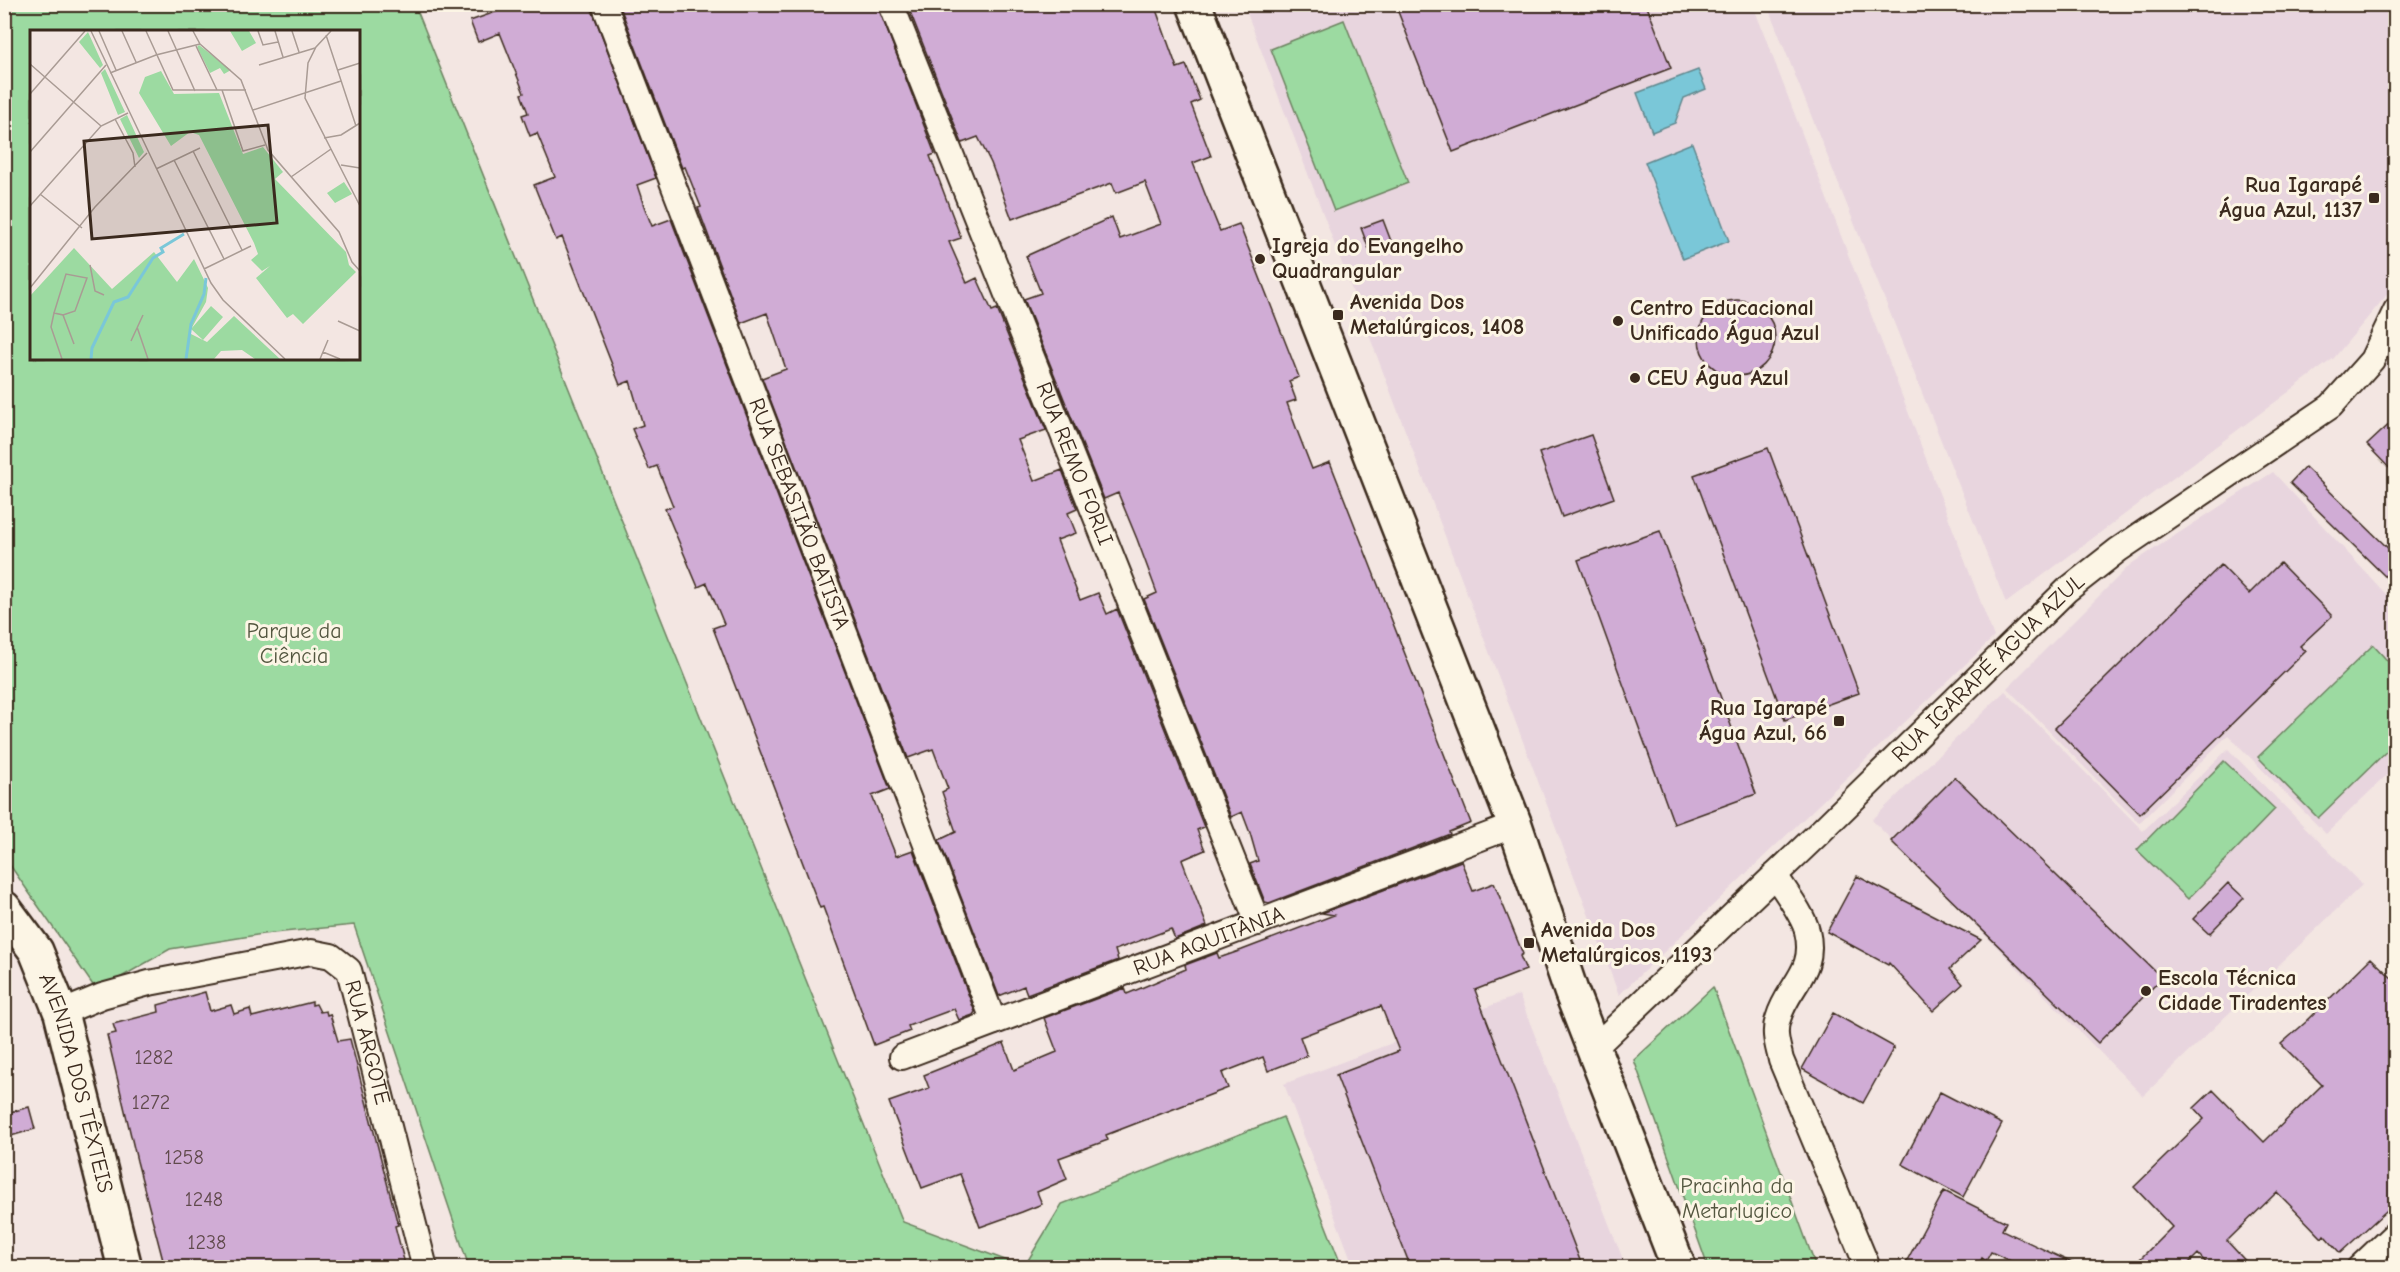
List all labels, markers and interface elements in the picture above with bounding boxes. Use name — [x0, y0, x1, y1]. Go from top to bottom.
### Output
inset map — [30, 30, 360, 360]
place label: Rua Igarapé Água Azul, 1137 — [2219, 172, 2362, 223]
marker: Rua Igarapé Água Azul, 1137 — [2367, 191, 2381, 205]
place label: Igreja do Evangelho Quadrangular — [1272, 233, 1464, 284]
marker: Igreja do Evangelho Quadrangular — [1253, 252, 1267, 266]
place label: Avenida Dos Metalúrgicos, 1408 — [1350, 289, 1524, 340]
place label: Centro Educacional Unificado Água Azul — [1630, 295, 1819, 346]
marker: Avenida Dos Metalúrgicos, 1408 — [1331, 308, 1345, 322]
marker: Centro Educacional Unificado Água Azul — [1611, 314, 1625, 328]
place label: CEU Água Azul — [1647, 364, 1789, 391]
marker: CEU Água Azul — [1628, 371, 1642, 385]
street label: RUA REMO FORLI — [1030, 378, 1119, 549]
street label: RUA SEBASTIÃO BATISTA — [743, 394, 856, 634]
street label: RUA IGARAPÉ ÁGUA AZUL — [1886, 568, 2090, 767]
park label: Parque da Ciência — [246, 618, 342, 669]
place label: Rua Igarapé Água Azul, 66 — [1699, 695, 1827, 746]
marker: Rua Igarapé Água Azul, 66 — [1832, 714, 1846, 728]
street label: RUA AQUITÂNIA — [1130, 900, 1288, 981]
place label: Avenida Dos Metalúrgicos, 1193 — [1541, 917, 1712, 968]
marker: Avenida Dos Metalúrgicos, 1193 — [1522, 936, 1536, 950]
place label: Escola Técnica Cidade Tiradentes — [2158, 965, 2327, 1016]
street label: AVENIDA DOS TÊXTEIS — [33, 969, 119, 1196]
street label: RUA ARGOTE — [339, 977, 396, 1107]
marker: Escola Técnica Cidade Tiradentes — [2139, 984, 2153, 998]
house number: 1282 — [134, 1046, 174, 1069]
house number: 1272 — [132, 1091, 170, 1114]
house number: 1258 — [164, 1146, 204, 1169]
park label: Pracinha da Metarlugico — [1680, 1173, 1794, 1224]
house number: 1248 — [185, 1188, 223, 1211]
house number: 1238 — [188, 1231, 226, 1254]

